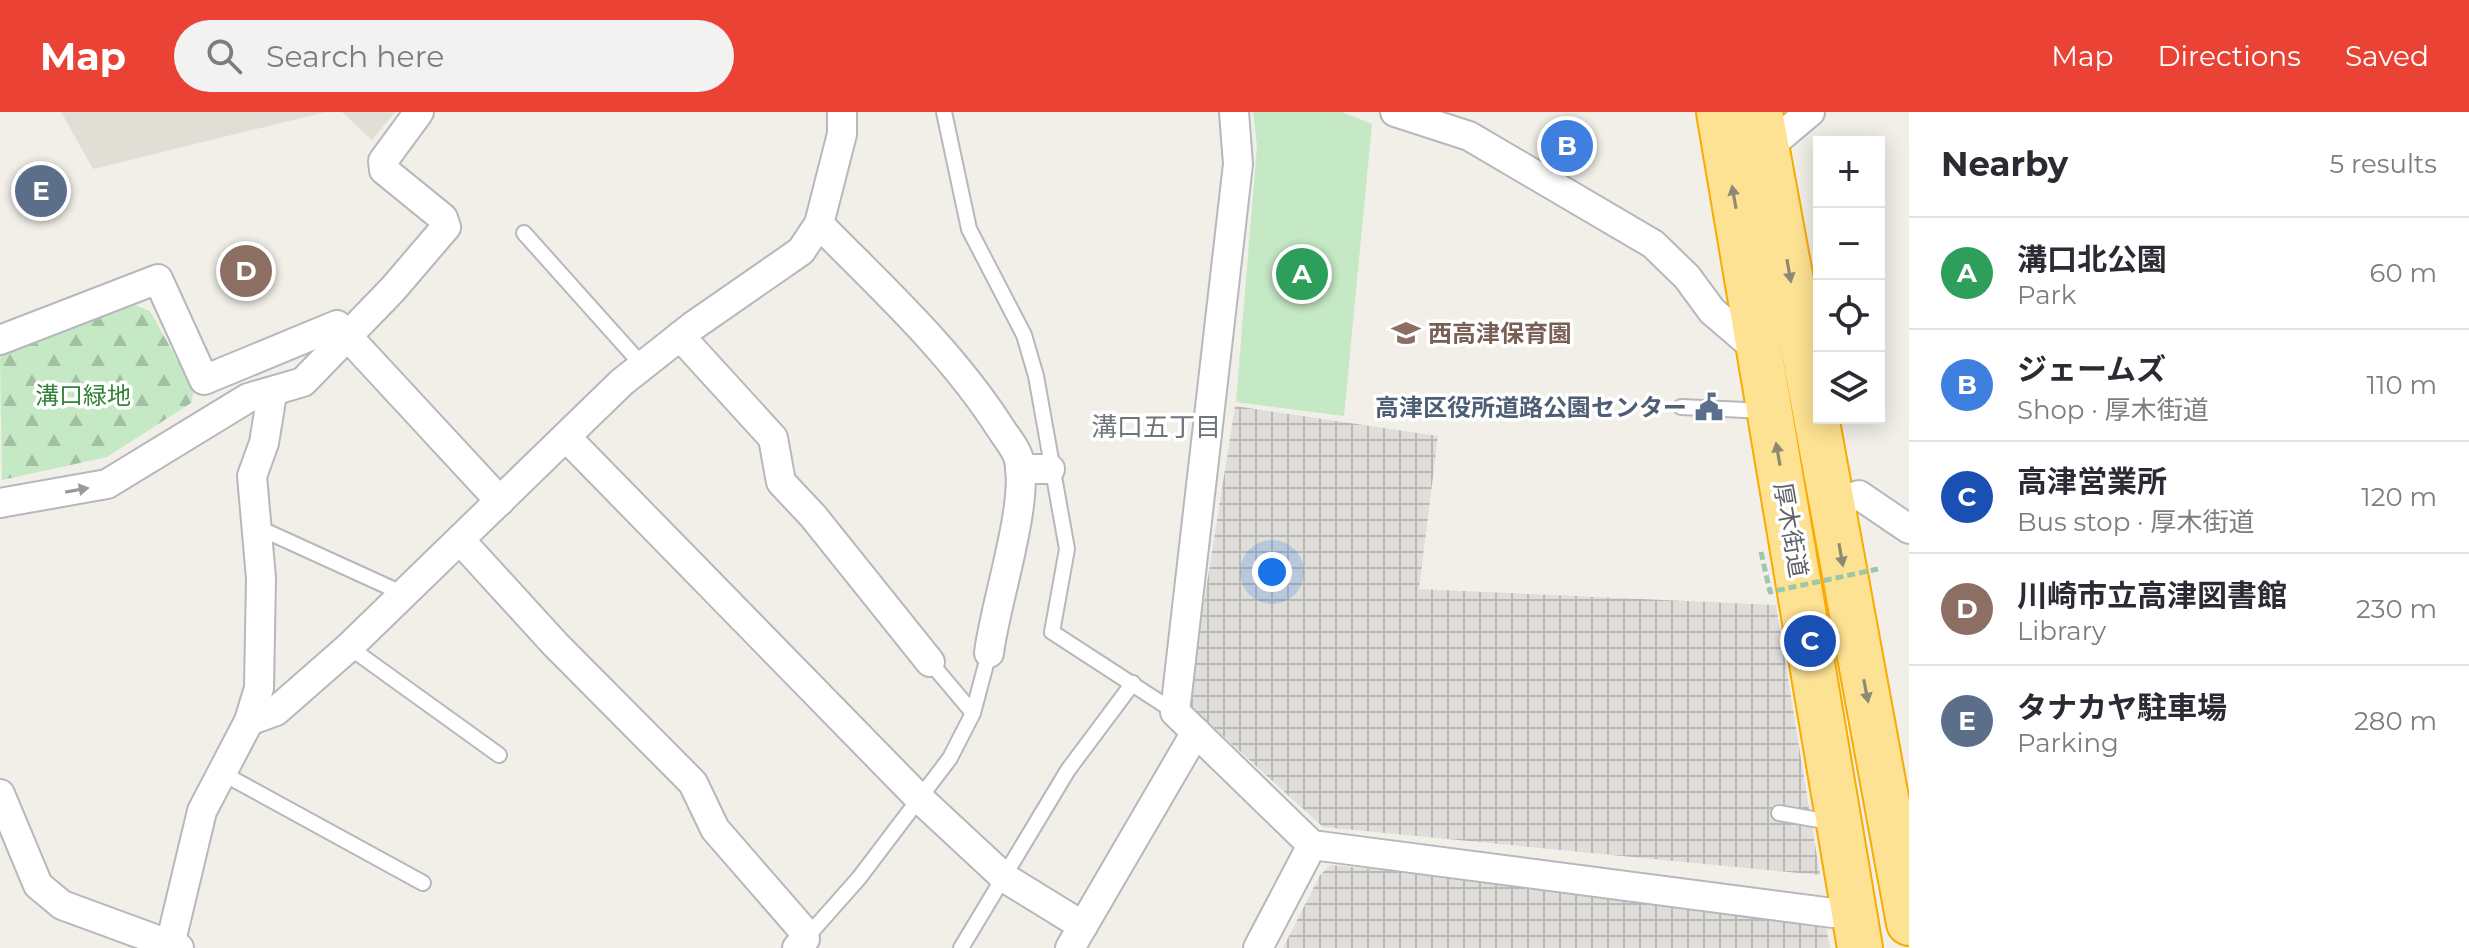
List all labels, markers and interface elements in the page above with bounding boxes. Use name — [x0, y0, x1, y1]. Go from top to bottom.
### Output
search box — [174, 20, 734, 92]
text: Map — [40, 33, 126, 80]
icon: search — [202, 34, 246, 78]
text: Search here — [266, 38, 444, 75]
text: Map — [2051, 39, 2113, 73]
text: Directions — [2157, 39, 2301, 73]
text: Saved — [2345, 39, 2429, 73]
pin: B — [1541, 116, 1593, 176]
map controls — [1813, 136, 1885, 424]
button: + — [1813, 136, 1885, 208]
text: Nearby — [1941, 143, 2068, 185]
text: 5 results — [2330, 148, 2437, 180]
pin: E — [15, 161, 67, 221]
one-way arrow — [1727, 185, 1739, 210]
button: − — [1813, 208, 1885, 280]
pin: D — [220, 241, 272, 301]
text: 溝口北公園 — [2017, 241, 2167, 278]
pin: A — [1276, 244, 1328, 304]
text: A — [1957, 257, 1977, 289]
text: 60 m — [2370, 257, 2437, 289]
one-way arrow — [1784, 259, 1796, 284]
text: Park — [2017, 279, 2076, 311]
button: locate — [1813, 280, 1885, 352]
school or university icon: 西高津保育園 — [1391, 318, 1421, 348]
place label: 西高津保育園 — [1428, 319, 1572, 348]
text: ジェームズ — [2017, 351, 2166, 388]
button: layers — [1813, 352, 1885, 424]
text: B — [1957, 369, 1977, 401]
text: 110 m — [2367, 369, 2437, 401]
park label: 溝口緑地 — [35, 381, 131, 410]
public building icon: 高津区役所道路公園センター — [1694, 392, 1724, 422]
place label: 高津区役所道路公園センター — [1375, 393, 1687, 422]
text: Shop · 厚木街道 — [2017, 394, 2209, 426]
district label: 溝口五丁目 — [1091, 411, 1221, 443]
one-way arrow — [1771, 441, 1784, 466]
text: 高津営業所 — [2017, 463, 2167, 500]
street label: 厚木街道 — [1768, 480, 1814, 580]
text: C — [1958, 481, 1976, 513]
text: 120 m — [2361, 481, 2437, 513]
one-way arrow — [65, 483, 90, 495]
text: Bus stop · 厚木街道 — [2017, 506, 2254, 538]
one-way arrow — [1835, 543, 1847, 568]
your location — [1252, 552, 1292, 592]
text: 川崎市立高津図書館 — [2017, 577, 2287, 614]
text: D — [1956, 593, 1978, 625]
text: 230 m — [2356, 593, 2437, 625]
pin: C — [1784, 611, 1836, 671]
text: Library — [2017, 615, 2106, 647]
one-way arrow — [1860, 679, 1872, 704]
text: タナカヤ駐車場 — [2017, 689, 2227, 726]
text: E — [1958, 705, 1976, 737]
text: 280 m — [2354, 705, 2437, 737]
text: Parking — [2017, 727, 2119, 759]

